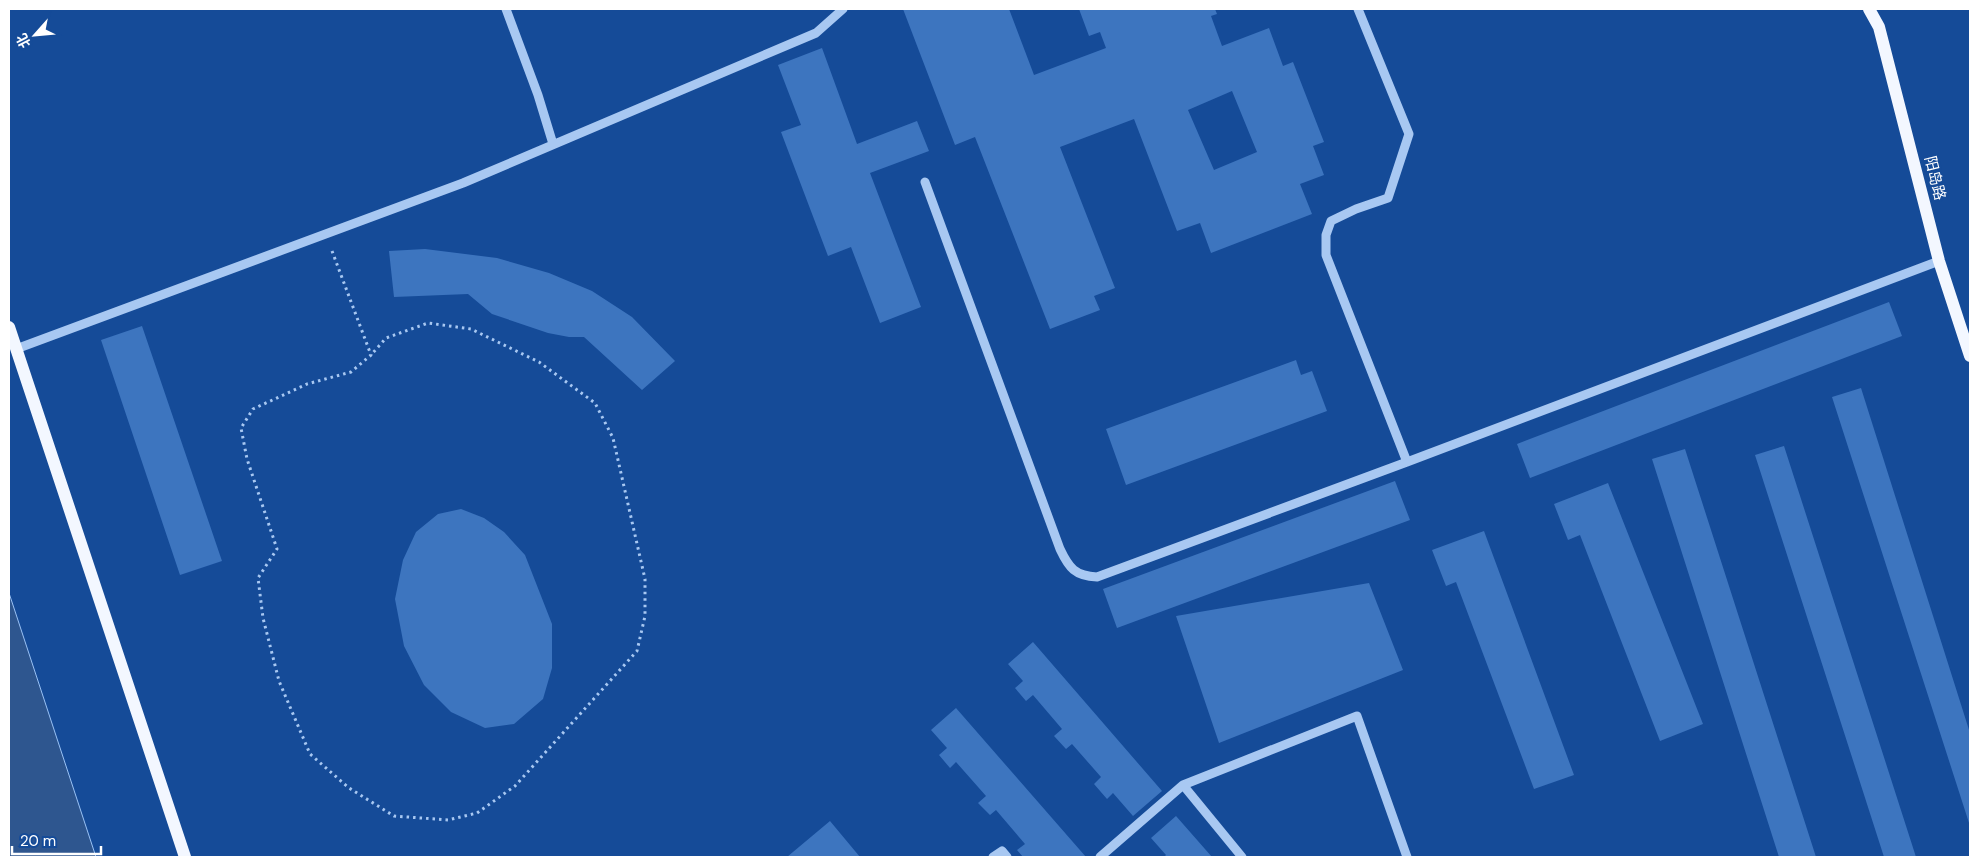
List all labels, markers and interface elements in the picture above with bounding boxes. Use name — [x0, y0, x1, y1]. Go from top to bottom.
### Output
north arrow — [10, 10, 60, 60]
text: 北 — [12, 31, 35, 51]
street label: 阳岛路 — [1920, 154, 1950, 202]
scale bar — [12, 824, 101, 856]
text: 20 m — [20, 831, 56, 851]

